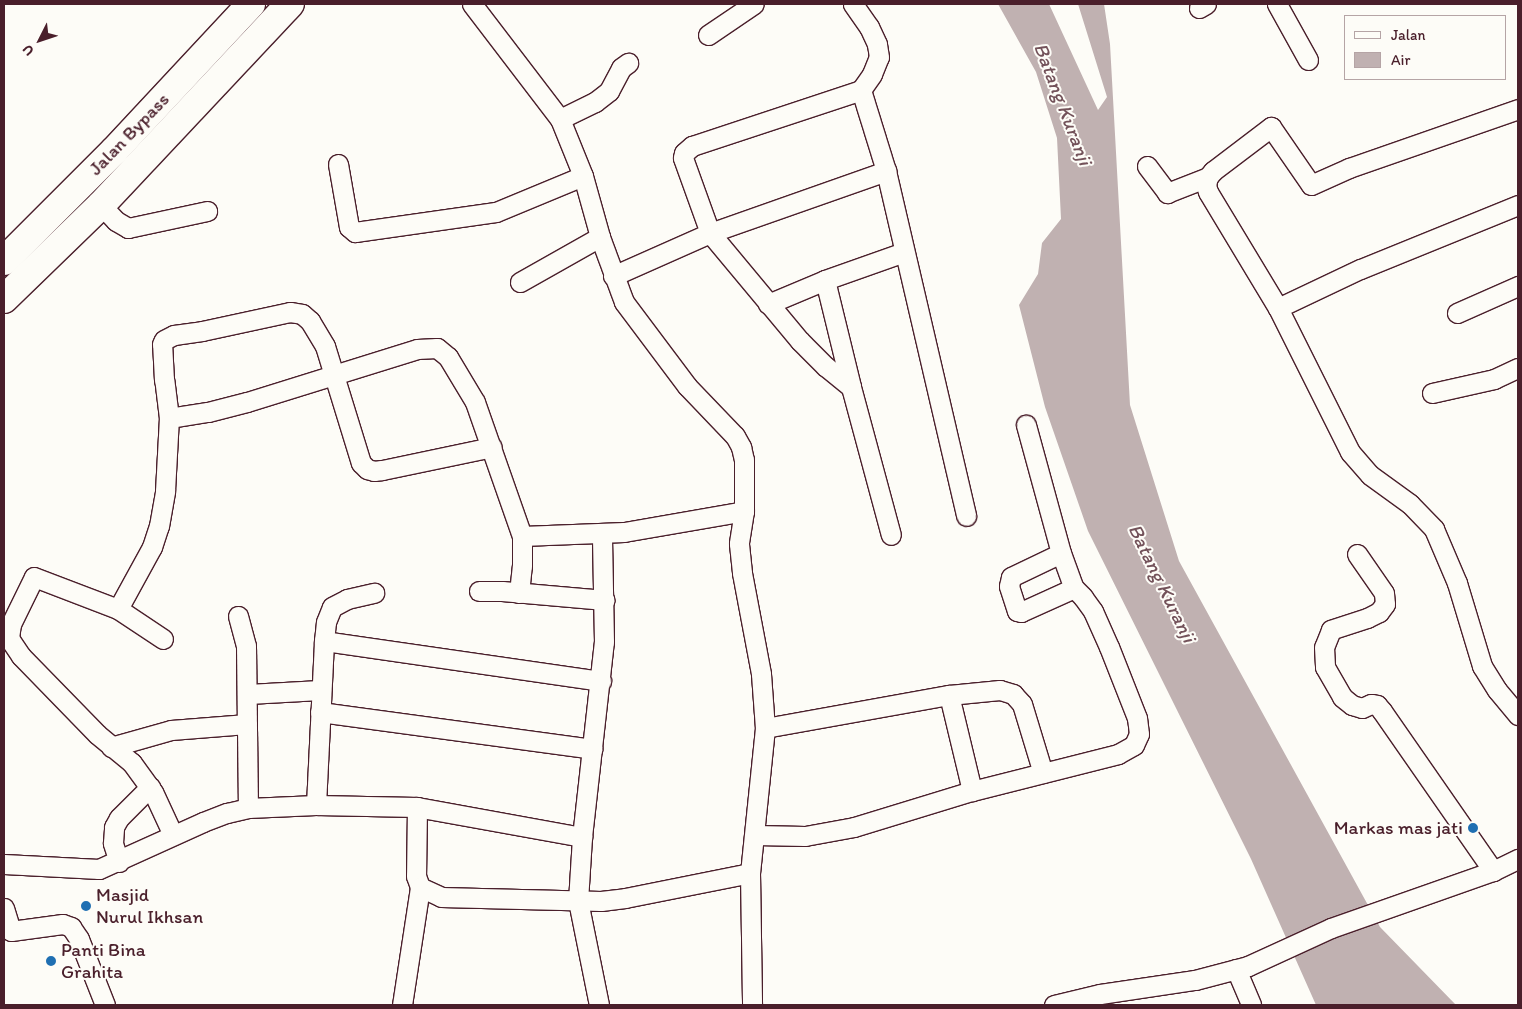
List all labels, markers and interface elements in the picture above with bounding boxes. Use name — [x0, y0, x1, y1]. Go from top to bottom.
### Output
north arrow — [15, 15, 65, 65]
legend — [1344, 15, 1507, 80]
text: Jalan — [1391, 26, 1425, 44]
water label: Batang Kuranji — [1029, 40, 1097, 168]
text: U — [19, 41, 38, 59]
text: Air — [1391, 51, 1410, 69]
street label: Jalan Bypass — [84, 88, 174, 180]
water label: Batang Kuranji — [1123, 520, 1201, 646]
place label: Markas mas jati — [1334, 817, 1463, 839]
marker: Markas mas jati — [1467, 822, 1479, 834]
place label: Masjid Nurul Ikhsan — [96, 884, 203, 928]
marker: Masjid Nurul Ikhsan — [80, 900, 92, 912]
place label: Panti Bina Grahita — [61, 939, 145, 983]
marker: Panti Bina Grahita — [45, 955, 57, 967]

